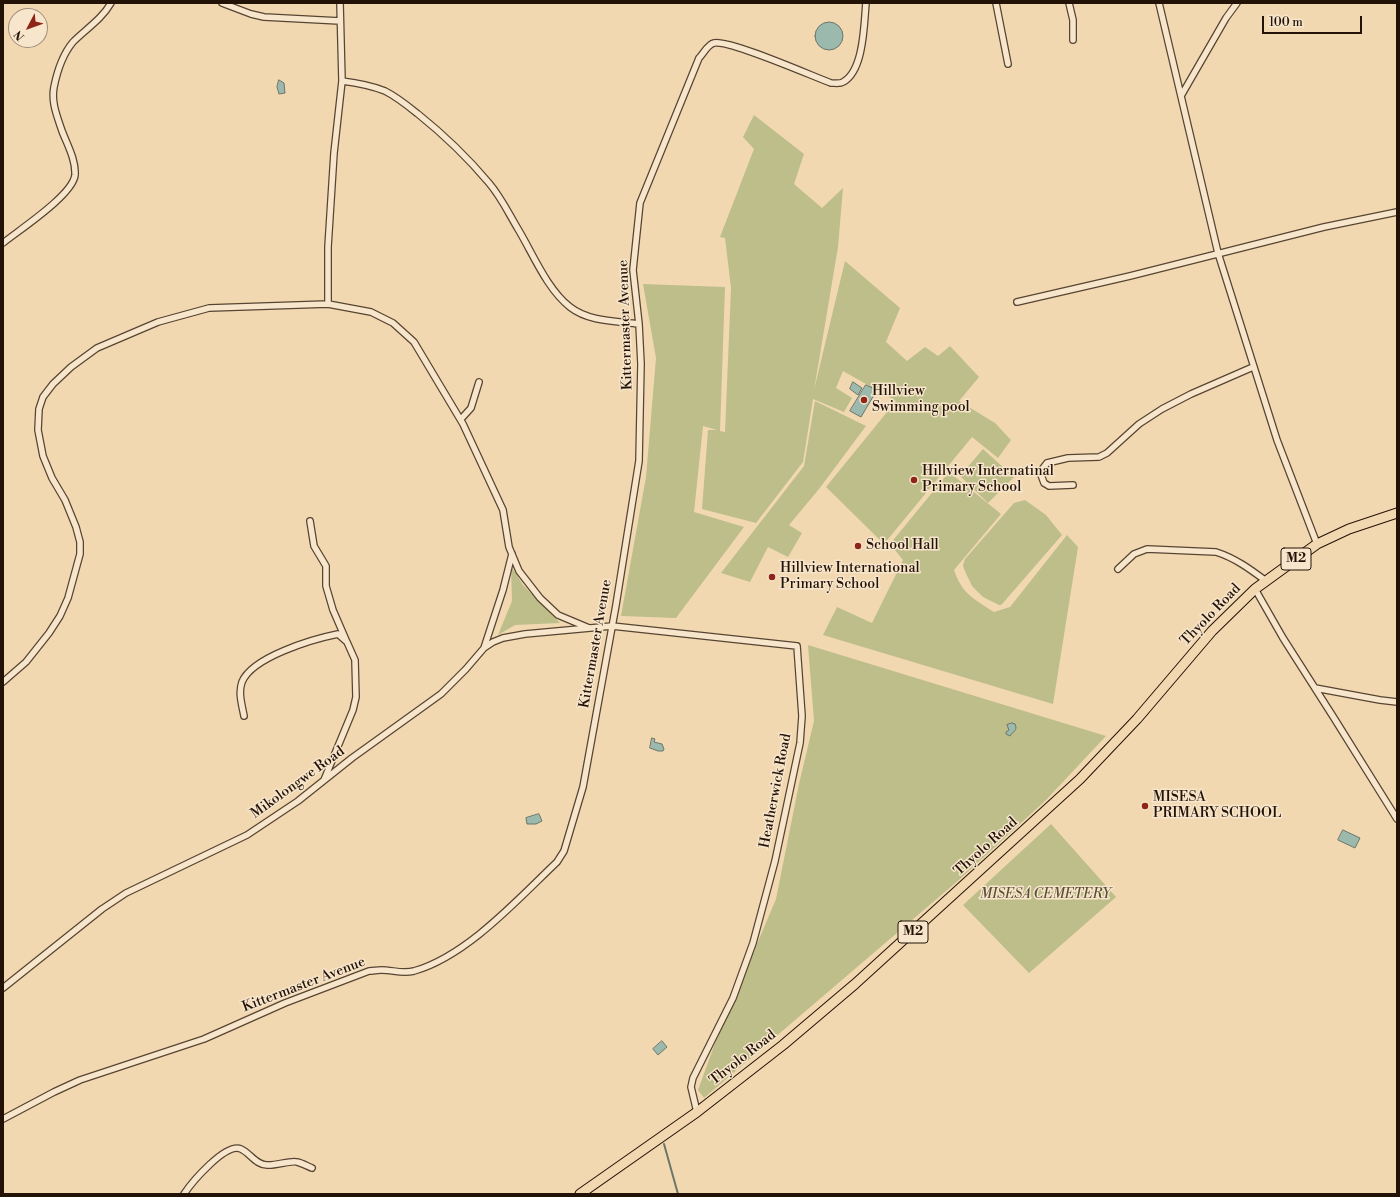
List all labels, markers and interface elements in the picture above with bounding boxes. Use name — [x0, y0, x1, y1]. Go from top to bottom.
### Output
north arrow — [8, 8, 48, 48]
scale bar — [1264, 8, 1364, 34]
text: 100 m — [1269, 15, 1303, 30]
text: N — [12, 27, 28, 43]
street label: Kittermaster Avenue — [615, 260, 637, 390]
place label: Hillview Swimming pool — [872, 384, 970, 416]
marker: Hillview Swimming pool — [859, 395, 869, 405]
place label: Hillview Internatinal Primary School — [922, 464, 1054, 496]
marker: Hillview Internatinal Primary School — [909, 475, 919, 485]
place label: School Hall — [866, 538, 939, 554]
marker: School Hall — [853, 541, 863, 551]
road number: M2 — [1281, 548, 1311, 570]
place label: Hillview International Primary School — [780, 561, 920, 594]
marker: Hillview International Primary School — [767, 572, 777, 582]
street label: Kittermaster Avenue — [576, 578, 616, 710]
street label: Thyolo Road — [1177, 581, 1245, 649]
street label: Heatherwick Road — [757, 732, 795, 850]
street label: Mikolongwe Road — [248, 743, 348, 823]
place label: MISESA PRIMARY SCHOOL — [1153, 790, 1281, 822]
marker: MISESA PRIMARY SCHOOL — [1140, 801, 1150, 811]
street label: Thyolo Road — [951, 814, 1021, 880]
park label: MISESA CEMETERY — [980, 887, 1110, 903]
road number: M2 — [898, 921, 928, 943]
street label: Kittermaster Avenue — [240, 954, 368, 1016]
street label: Thyolo Road — [706, 1027, 780, 1089]

